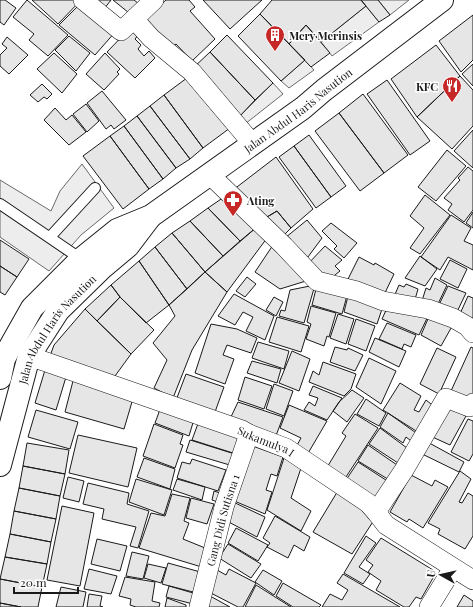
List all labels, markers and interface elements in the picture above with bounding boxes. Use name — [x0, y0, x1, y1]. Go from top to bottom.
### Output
building icon: Mery Merinsis — [264, 24, 286, 52]
place label: Mery Merinsis — [289, 28, 362, 43]
street label: Jalan Abdul Haris Nasution — [240, 64, 355, 156]
restaurant icon: KFC — [441, 75, 463, 103]
place label: KFC — [416, 79, 438, 94]
pharmacy icon: Ating — [222, 189, 244, 217]
place label: Ating — [246, 193, 275, 208]
street label: Jalan Abdul Haris Nasution — [14, 271, 99, 387]
street label: Sukamulya I — [236, 422, 298, 459]
street label: Gang Didi Sutisna 1 — [202, 472, 242, 568]
north arrow — [421, 555, 461, 595]
text: U — [423, 568, 439, 578]
scale bar — [14, 569, 78, 595]
text: 20 m — [20, 574, 47, 590]

